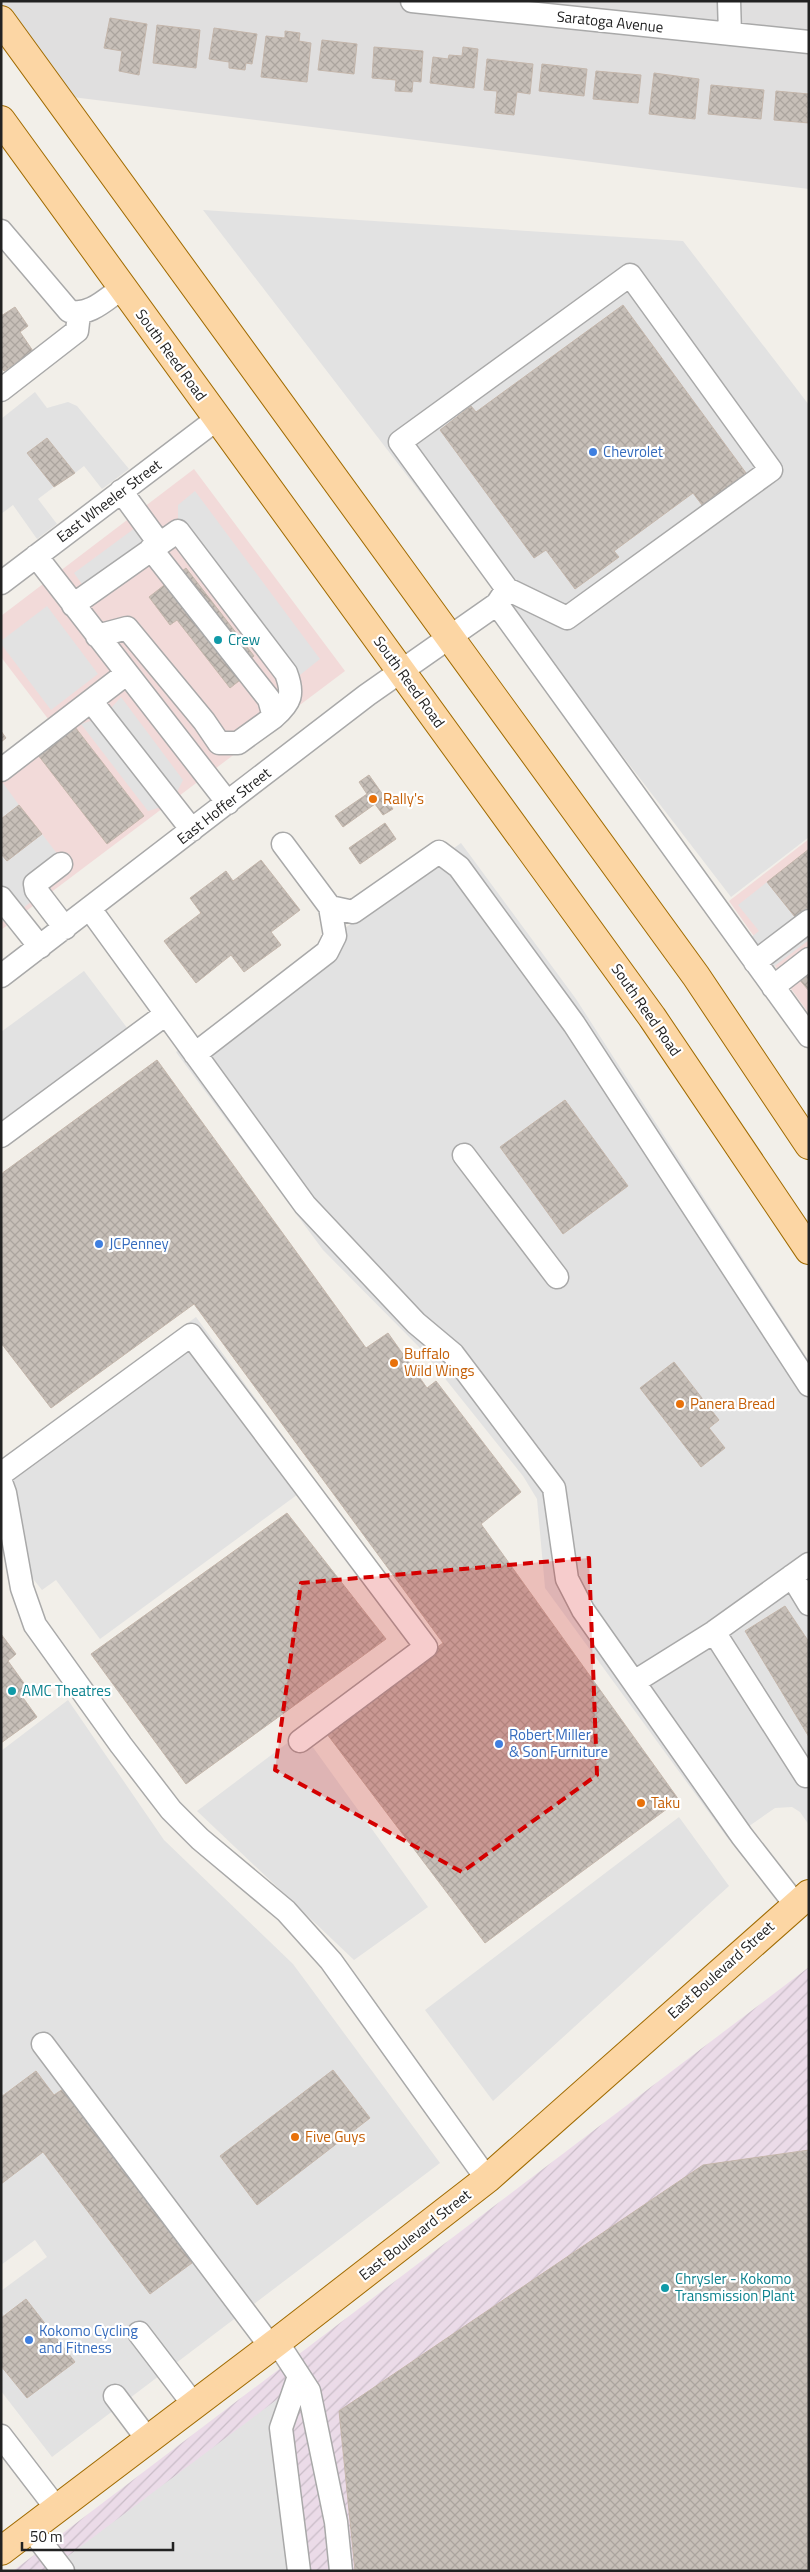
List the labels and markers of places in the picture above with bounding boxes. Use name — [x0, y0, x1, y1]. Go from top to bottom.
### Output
place label: Chevrolet — [603, 440, 664, 463]
marker: Chevrolet — [587, 446, 599, 458]
place label: Crew — [228, 628, 260, 651]
marker: Crew — [212, 634, 224, 646]
place label: Rally's — [383, 787, 424, 810]
marker: Rally's — [367, 793, 379, 805]
place label: JCPenney — [109, 1232, 169, 1255]
marker: JCPenney — [93, 1238, 105, 1250]
place label: Buffalo Wild Wings — [404, 1342, 475, 1382]
marker: Buffalo Wild Wings — [388, 1357, 400, 1369]
place label: Panera Bread — [690, 1392, 775, 1415]
marker: Panera Bread — [674, 1398, 686, 1410]
place label: AMC Theatres — [22, 1679, 111, 1702]
marker: AMC Theatres — [6, 1685, 18, 1697]
place label: Robert Miller & Son Furniture — [509, 1723, 608, 1763]
marker: Robert Miller & Son Furniture — [493, 1738, 505, 1750]
place label: Taku — [651, 1791, 680, 1814]
marker: Taku — [635, 1797, 647, 1809]
place label: Five Guys — [305, 2125, 365, 2148]
marker: Five Guys — [289, 2131, 301, 2143]
place label: Chrysler - Kokomo Transmission Plant — [675, 2267, 796, 2307]
marker: Chrysler - Kokomo Transmission Plant — [659, 2282, 671, 2294]
place label: Kokomo Cycling and Fitness — [39, 2319, 138, 2359]
marker: Kokomo Cycling and Fitness — [23, 2334, 35, 2346]

